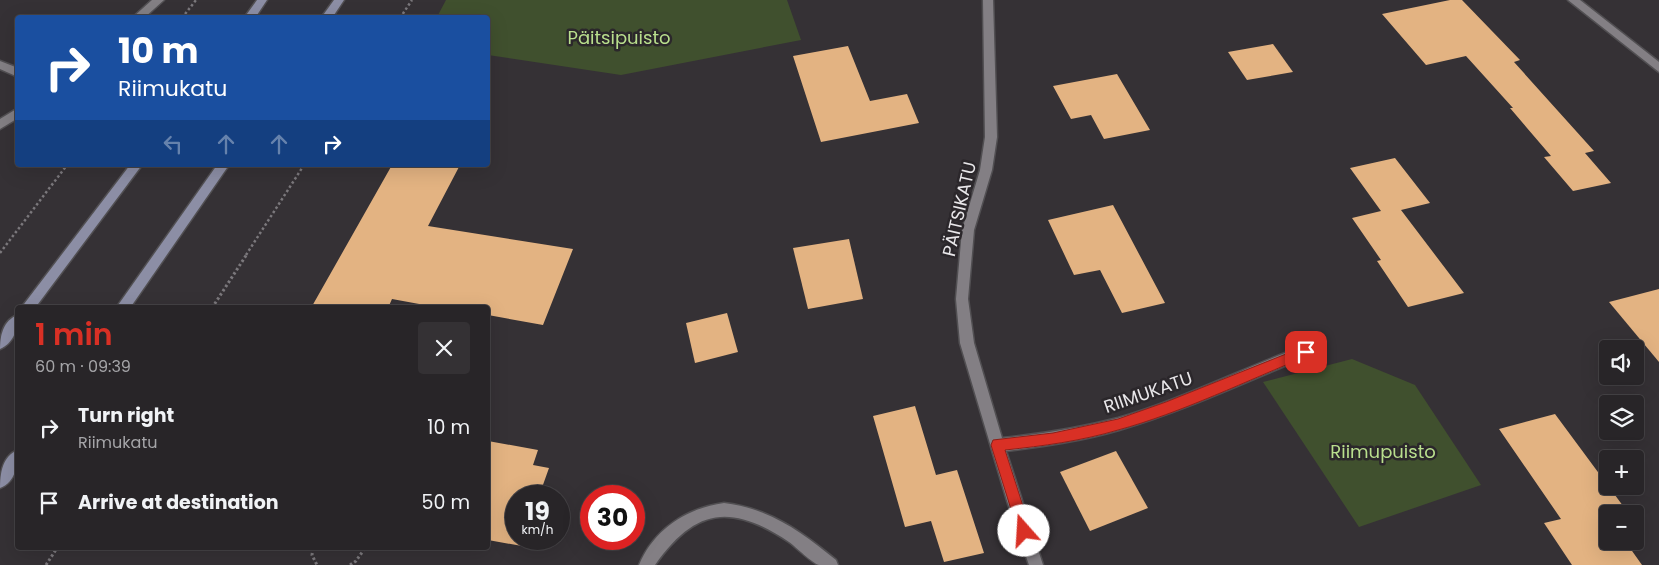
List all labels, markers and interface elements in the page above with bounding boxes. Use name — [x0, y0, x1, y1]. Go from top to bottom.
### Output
park label: Päitsipuisto — [568, 25, 670, 50]
text: 10 m — [118, 26, 198, 75]
icon: right — [35, 35, 100, 100]
text: Riimukatu — [118, 73, 227, 104]
icon: left — [159, 130, 187, 158]
icon: ahead — [212, 130, 240, 158]
icon: ahead — [265, 130, 293, 158]
icon: right — [318, 130, 346, 158]
street label: PÄITSIKATU — [936, 159, 982, 259]
text: 1 min — [35, 313, 113, 356]
button: close — [418, 322, 470, 374]
pin — [1285, 331, 1327, 373]
icon: arrive — [1292, 338, 1320, 366]
map controls — [1599, 340, 1644, 550]
button: sound — [1599, 340, 1644, 385]
text: 60 m · 09:39 — [35, 355, 131, 378]
street label: RIIMUKATU — [1100, 365, 1196, 419]
button: layers — [1599, 395, 1644, 440]
text: Turn right — [78, 402, 174, 429]
icon: right — [35, 414, 63, 442]
text: 10 m — [427, 414, 470, 441]
text: Riimukatu — [78, 431, 157, 454]
park label: Riimupuisto — [1330, 439, 1436, 464]
button: + — [1599, 450, 1644, 495]
speed limit sign: 30 — [580, 485, 645, 550]
icon: arrive — [35, 489, 63, 517]
text: Arrive at destination — [78, 489, 279, 516]
text: 50 m — [421, 489, 470, 516]
text: 19 — [525, 494, 550, 529]
position arrow — [997, 504, 1049, 556]
button: − — [1599, 505, 1644, 550]
text: km/h — [522, 521, 553, 538]

